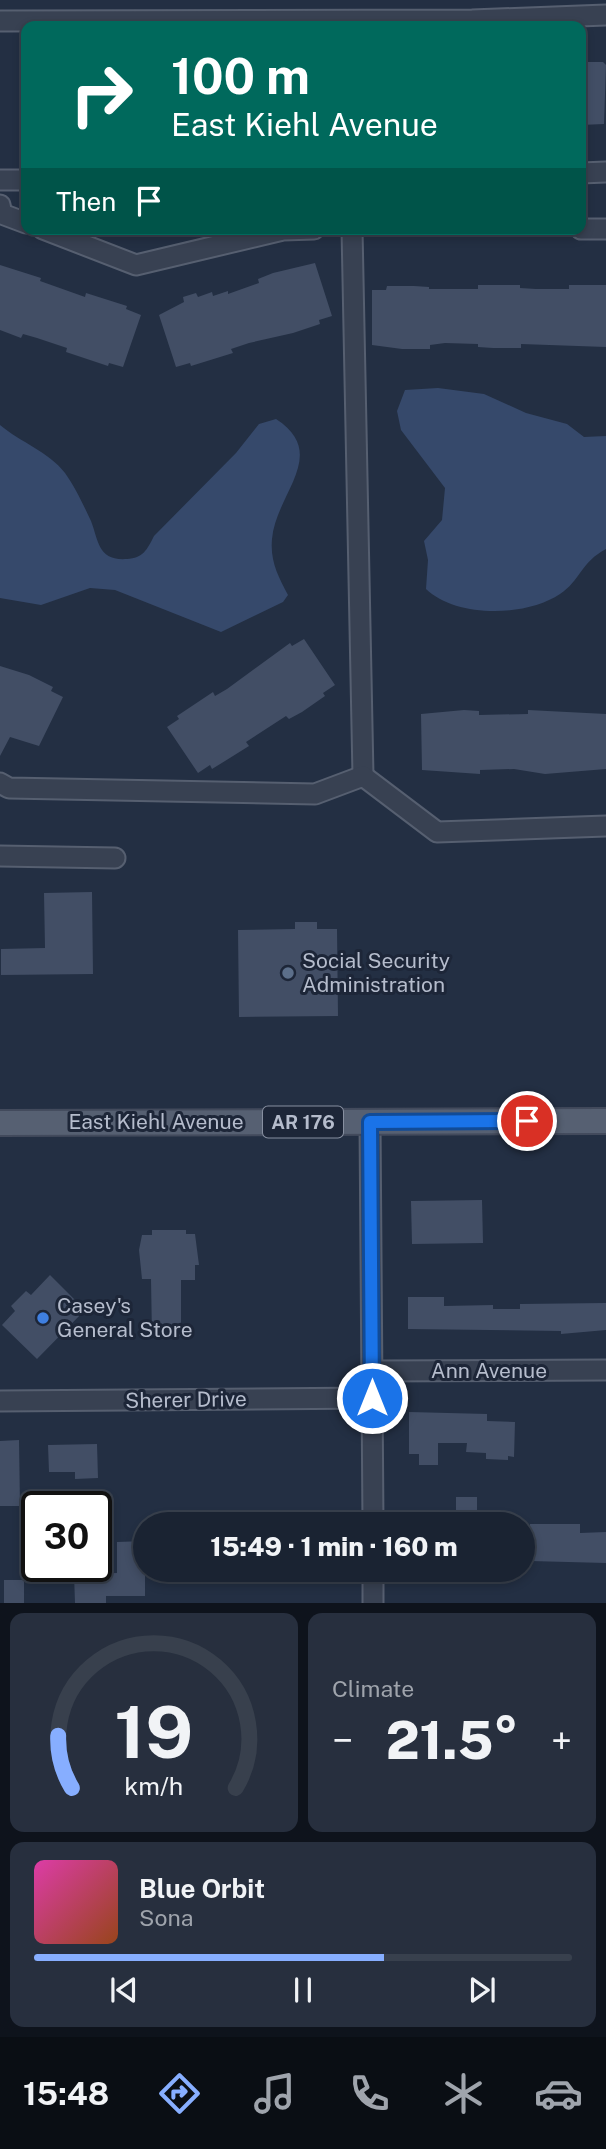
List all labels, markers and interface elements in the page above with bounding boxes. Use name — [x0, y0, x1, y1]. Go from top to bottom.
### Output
text: 100 m — [171, 47, 310, 105]
icon: right — [56, 49, 147, 140]
text: East Kiehl Avenue — [171, 106, 438, 143]
icon: arrive — [130, 182, 168, 220]
text: Then — [56, 186, 116, 217]
place label: Social Security Administration — [302, 948, 450, 997]
marker: Social Security Administration — [280, 965, 296, 981]
pin — [497, 1091, 557, 1151]
icon: arrive — [508, 1102, 546, 1140]
road number: AR 176 — [263, 1106, 343, 1138]
street label: East Kiehl Avenue — [68, 1109, 244, 1134]
place label: Casey's General Store — [57, 1293, 193, 1342]
marker: Casey's General Store — [35, 1310, 51, 1326]
street label: Ann Avenue — [431, 1358, 547, 1383]
position arrow — [335, 1361, 409, 1435]
street label: Sherer Drive — [125, 1386, 247, 1413]
speed limit sign: 30 — [21, 1491, 112, 1582]
text: 15:49 · 1 min · 160 m — [210, 1531, 458, 1562]
text: Climate — [332, 1675, 414, 1702]
text: 19 — [114, 1690, 194, 1775]
text: 21.5° — [386, 1710, 518, 1771]
text: − — [332, 1718, 353, 1763]
text: + — [551, 1718, 572, 1763]
text: km/h — [125, 1771, 183, 1801]
text: Blue Orbit — [139, 1873, 265, 1904]
text: Sona — [139, 1904, 193, 1931]
icon: previous — [105, 1971, 143, 2009]
icon: pause — [284, 1971, 322, 2009]
icon: next — [463, 1971, 501, 2009]
icon: directions — [155, 2069, 204, 2118]
icon: music — [250, 2069, 299, 2118]
icon: phone — [345, 2069, 394, 2118]
icon: climate — [439, 2069, 488, 2118]
icon: car — [534, 2069, 583, 2118]
text: 15:48 — [23, 2075, 109, 2112]

